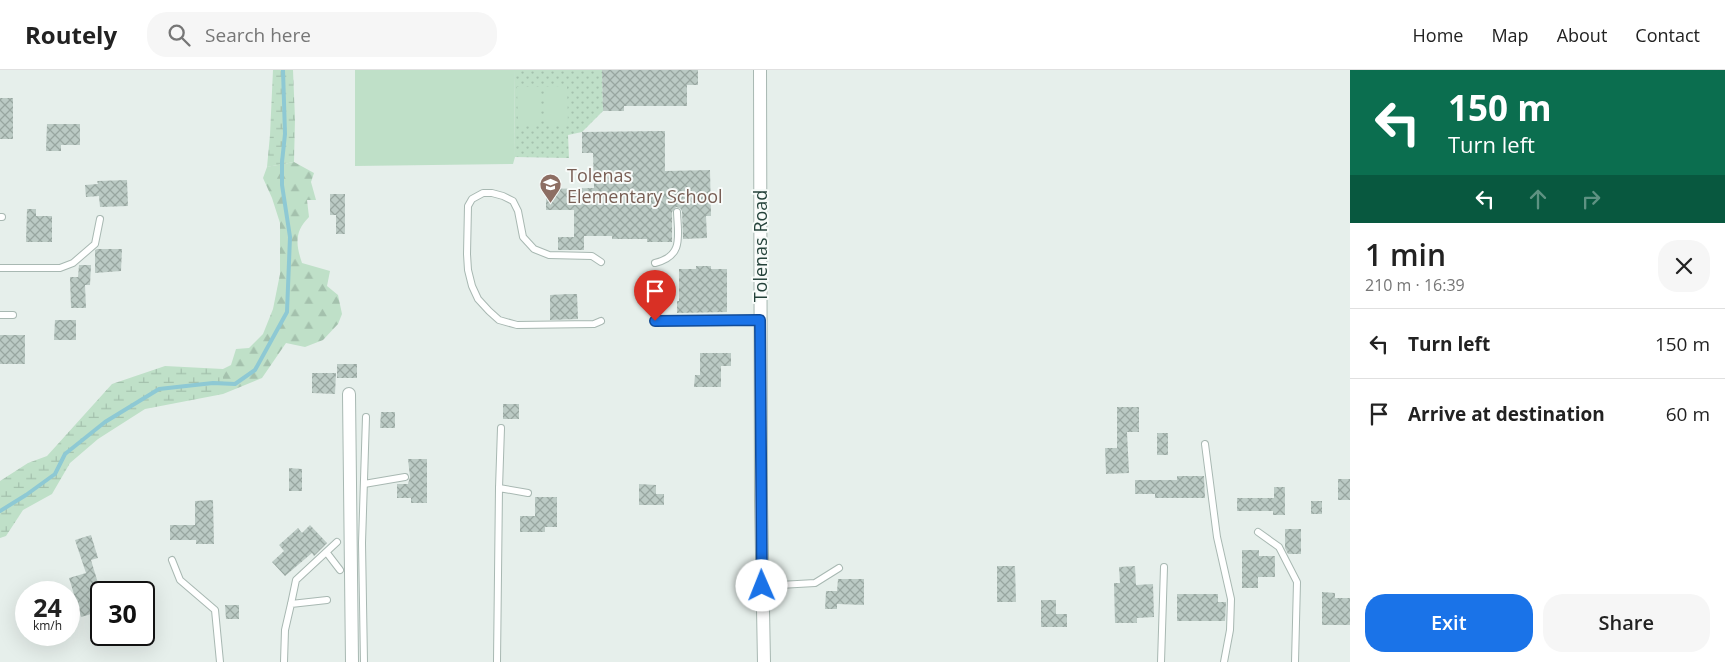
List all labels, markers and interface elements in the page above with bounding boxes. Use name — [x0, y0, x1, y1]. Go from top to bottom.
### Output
search box — [147, 12, 497, 57]
text: Routely — [25, 18, 117, 51]
icon: search — [165, 21, 193, 49]
text: Search here — [205, 22, 311, 48]
text: Home — [1413, 23, 1463, 47]
text: Map — [1491, 23, 1529, 47]
text: About — [1557, 23, 1607, 47]
text: Contact — [1635, 23, 1700, 47]
text: 150 m — [1448, 84, 1552, 131]
icon: left — [1365, 90, 1430, 155]
text: Turn left — [1448, 129, 1535, 159]
place label: Tolenas Elementary School — [567, 163, 723, 208]
school or university icon: Tolenas Elementary School — [539, 173, 563, 204]
icon: left — [1471, 185, 1499, 213]
icon: ahead — [1524, 185, 1552, 213]
icon: right — [1577, 185, 1605, 213]
street label: Tolenas Road — [748, 190, 772, 302]
text: 1 min — [1365, 234, 1446, 275]
button: close — [1658, 240, 1710, 292]
pin — [634, 270, 676, 321]
text: 210 m · 16:39 — [1365, 274, 1465, 296]
icon: arrive — [641, 277, 669, 305]
icon: left — [1365, 330, 1393, 358]
text: Turn left — [1408, 331, 1490, 357]
text: 150 m — [1655, 331, 1710, 357]
icon: arrive — [1365, 400, 1393, 428]
text: Arrive at destination — [1408, 401, 1605, 427]
text: 60 m — [1666, 401, 1710, 427]
position arrow — [735, 559, 787, 611]
speed limit sign: 30 — [90, 581, 155, 646]
text: 24 — [33, 590, 62, 624]
button: Exit — [1365, 594, 1533, 652]
button: Share — [1543, 594, 1710, 652]
text: km/h — [33, 617, 62, 634]

